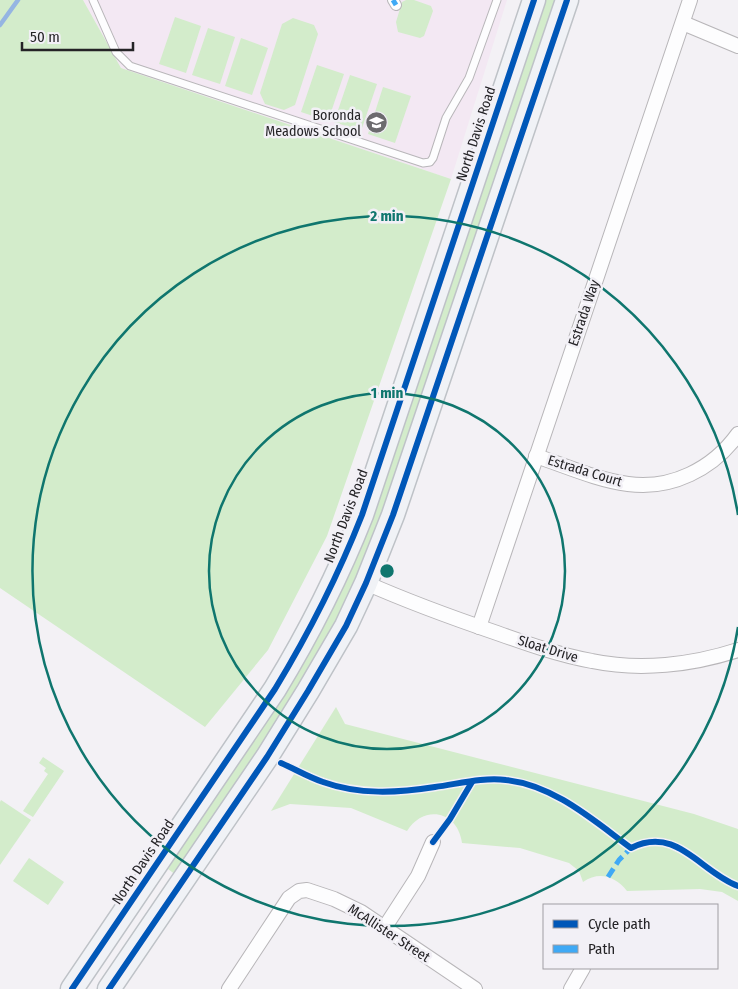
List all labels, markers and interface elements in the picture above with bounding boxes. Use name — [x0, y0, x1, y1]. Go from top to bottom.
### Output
scale bar — [22, 20, 134, 52]
text: 50 m — [30, 28, 60, 46]
street label: North Davis Road — [453, 84, 499, 184]
place label: Boronda Meadows School — [265, 107, 361, 140]
school or university icon: Boronda Meadows School — [365, 111, 389, 135]
text: 2 min — [369, 207, 404, 225]
street label: Estrada Way — [565, 277, 604, 348]
text: 1 min — [371, 384, 403, 402]
street label: Estrada Court — [546, 452, 625, 491]
street label: North Davis Road — [320, 467, 372, 565]
centre of rings — [378, 562, 396, 580]
street label: Sloat Drive — [516, 632, 580, 666]
street label: North Davis Road — [108, 816, 178, 908]
street label: McAllister Street — [345, 900, 433, 966]
legend — [543, 904, 718, 969]
text: Cycle path — [588, 915, 651, 933]
text: Path — [588, 940, 615, 958]

